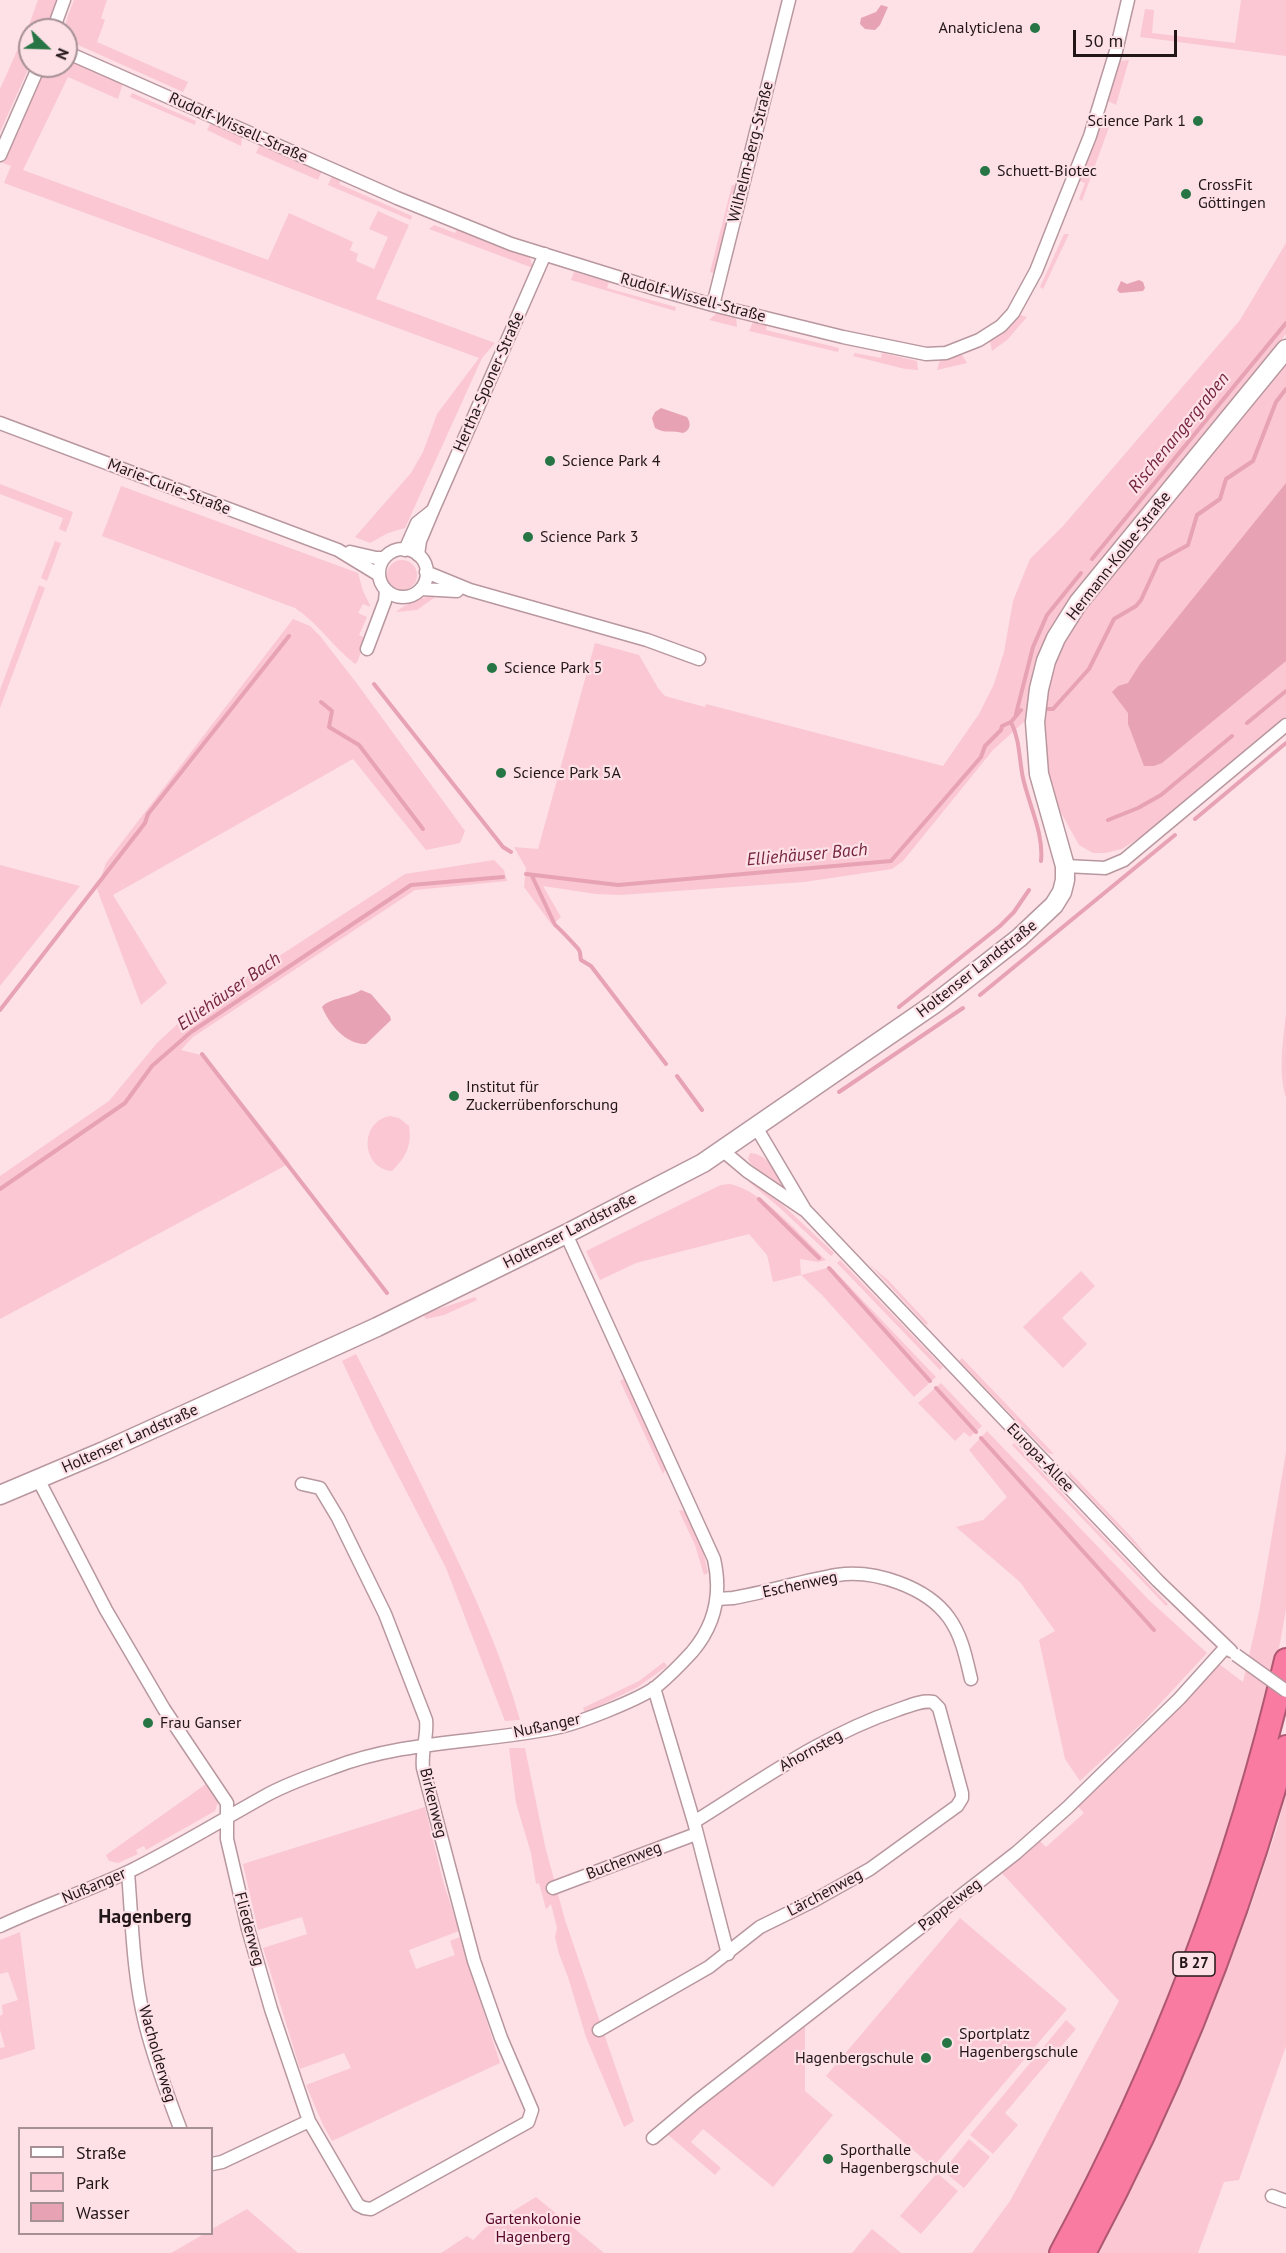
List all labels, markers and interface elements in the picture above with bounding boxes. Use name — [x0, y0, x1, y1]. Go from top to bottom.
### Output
north arrow — [18, 18, 78, 78]
place label: AnalyticJena — [938, 18, 1023, 38]
scale bar — [1076, 18, 1180, 56]
marker: AnalyticJena — [1028, 21, 1042, 35]
text: 50 m — [1084, 29, 1123, 52]
text: N — [51, 45, 74, 63]
street label: Wilhelm-Berg-Straße — [724, 79, 778, 225]
street label: Rudolf-Wissell-Straße — [166, 89, 310, 167]
place label: Science Park 1 — [1087, 111, 1186, 131]
marker: Science Park 1 — [1191, 114, 1205, 128]
place label: Schuett-Biotec — [997, 161, 1097, 181]
marker: Schuett-Biotec — [978, 164, 992, 178]
place label: CrossFit Göttingen — [1198, 175, 1266, 213]
marker: CrossFit Göttingen — [1179, 187, 1193, 201]
street label: Rudolf-Wissell-Straße — [618, 269, 768, 327]
street label: Hertha-Sponer-Straße — [449, 309, 529, 455]
water label: Rischenangergraben — [1124, 368, 1234, 498]
place label: Science Park 4 — [562, 451, 661, 471]
marker: Science Park 4 — [543, 454, 557, 468]
street label: Marie-Curie-Straße — [105, 455, 233, 519]
street label: Hermann-Kolbe-Straße — [1063, 488, 1175, 624]
place label: Science Park 3 — [540, 527, 639, 547]
marker: Science Park 3 — [521, 530, 535, 544]
place label: Science Park 5 — [504, 658, 603, 678]
marker: Science Park 5 — [485, 661, 499, 675]
place label: Science Park 5A — [513, 763, 621, 783]
marker: Science Park 5A — [494, 766, 508, 780]
water label: Elliehäuser Bach — [746, 839, 868, 871]
street label: Holtenser Landstraße — [913, 916, 1041, 1022]
water label: Elliehäuser Bach — [173, 948, 285, 1036]
place label: Institut für Zuckerrübenforschung — [466, 1077, 618, 1115]
marker: Institut für Zuckerrübenforschung — [447, 1089, 461, 1103]
street label: Holtenser Landstraße — [500, 1189, 640, 1273]
street label: Holtenser Landstraße — [59, 1400, 201, 1478]
street label: Europa-Allee — [1002, 1420, 1078, 1496]
street label: Eschenweg — [761, 1568, 839, 1602]
street label: Nußanger — [512, 1710, 582, 1742]
place label: Frau Ganser — [160, 1713, 241, 1733]
marker: Frau Ganser — [141, 1716, 155, 1730]
street label: Ahornsteg — [776, 1726, 846, 1776]
street label: Birkenweg — [415, 1766, 451, 1840]
street label: Buchenweg — [584, 1838, 664, 1884]
street label: Nußanger — [59, 1864, 129, 1908]
street label: Lärchenweg — [784, 1865, 866, 1921]
street label: Pappelweg — [915, 1874, 985, 1936]
street label: Fliederweg — [230, 1890, 268, 1968]
district label: Hagenberg — [98, 1905, 192, 1929]
road number: B 27 — [1173, 1952, 1215, 1976]
street label: Wacholderweg — [134, 2003, 180, 2105]
place label: Sportplatz Hagenbergschule — [959, 2024, 1078, 2062]
marker: Sportplatz Hagenbergschule — [940, 2036, 954, 2050]
place label: Hagenbergschule — [795, 2048, 914, 2068]
marker: Hagenbergschule — [919, 2051, 933, 2065]
legend — [18, 2127, 213, 2235]
place label: Sporthalle Hagenbergschule — [840, 2140, 959, 2178]
text: Straße — [76, 2141, 127, 2164]
marker: Sporthalle Hagenbergschule — [821, 2152, 835, 2166]
text: Park — [76, 2171, 109, 2194]
text: Wasser — [76, 2201, 130, 2224]
park label: Gartenkolonie Hagenberg — [485, 2209, 581, 2247]

